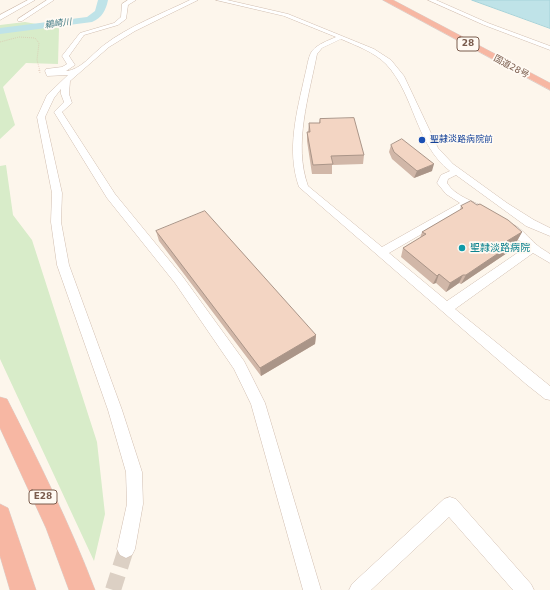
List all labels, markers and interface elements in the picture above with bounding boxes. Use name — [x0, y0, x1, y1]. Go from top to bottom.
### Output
water label: 鵜崎川 — [44, 17, 72, 31]
road number: 28 — [457, 37, 479, 51]
street label: 国道28号 — [491, 53, 531, 81]
marker: 聖隷淡路病院前 — [417, 135, 427, 145]
place label: 聖隷淡路病院前 — [430, 135, 493, 145]
place label: 聖隷淡路病院 — [470, 242, 530, 254]
marker: 聖隷淡路病院 — [457, 243, 467, 253]
road number: E28 — [29, 490, 57, 504]

